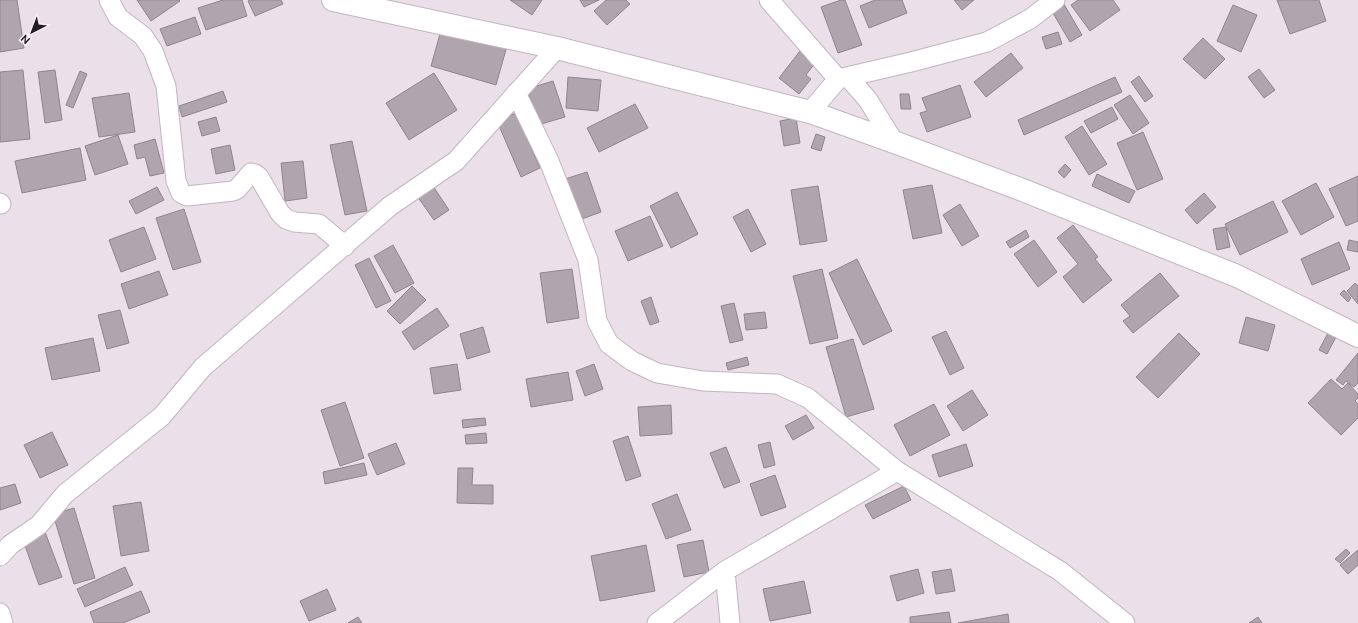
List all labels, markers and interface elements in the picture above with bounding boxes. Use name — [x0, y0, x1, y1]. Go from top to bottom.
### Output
north arrow — [12, 12, 52, 52]
text: N — [18, 32, 32, 47]

